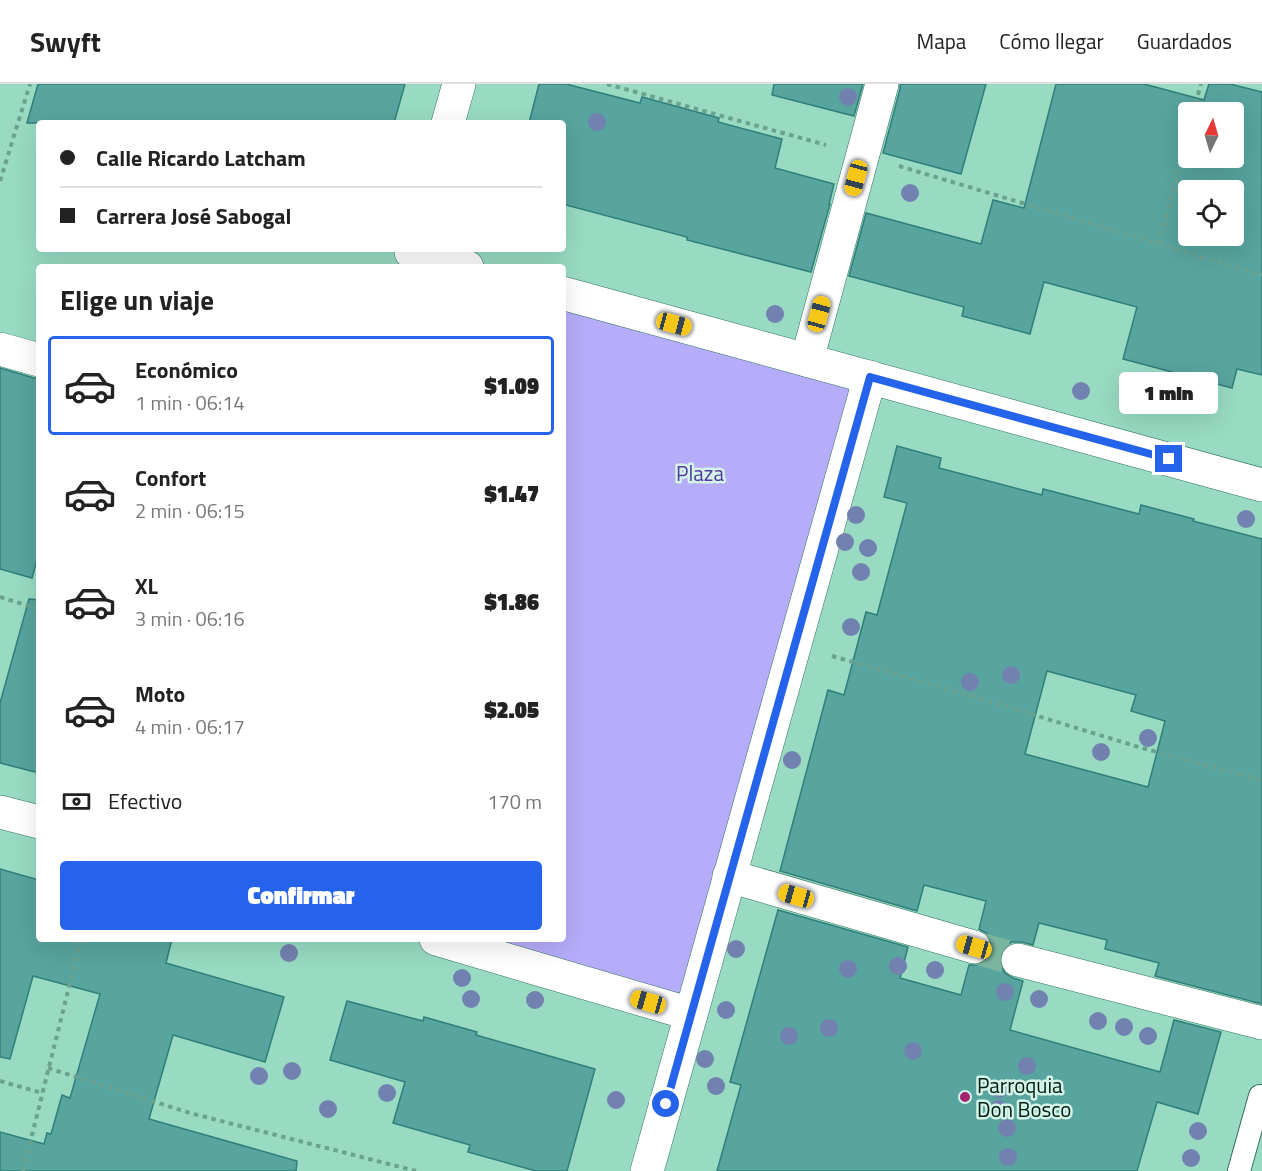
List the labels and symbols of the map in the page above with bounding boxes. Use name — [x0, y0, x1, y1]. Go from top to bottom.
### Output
north arrow — [1178, 102, 1244, 168]
car — [843, 158, 869, 198]
car — [806, 294, 832, 334]
car — [654, 311, 694, 337]
callout: 1 min — [1120, 372, 1218, 414]
route end — [1155, 445, 1182, 472]
park label: Plaza — [676, 457, 724, 489]
car — [776, 882, 816, 910]
car — [954, 933, 994, 961]
car — [628, 988, 668, 1016]
place label: Parroquia Don Bosco — [977, 1069, 1071, 1125]
route start — [652, 1090, 679, 1117]
marker: Parroquia Don Bosco — [958, 1090, 972, 1104]

